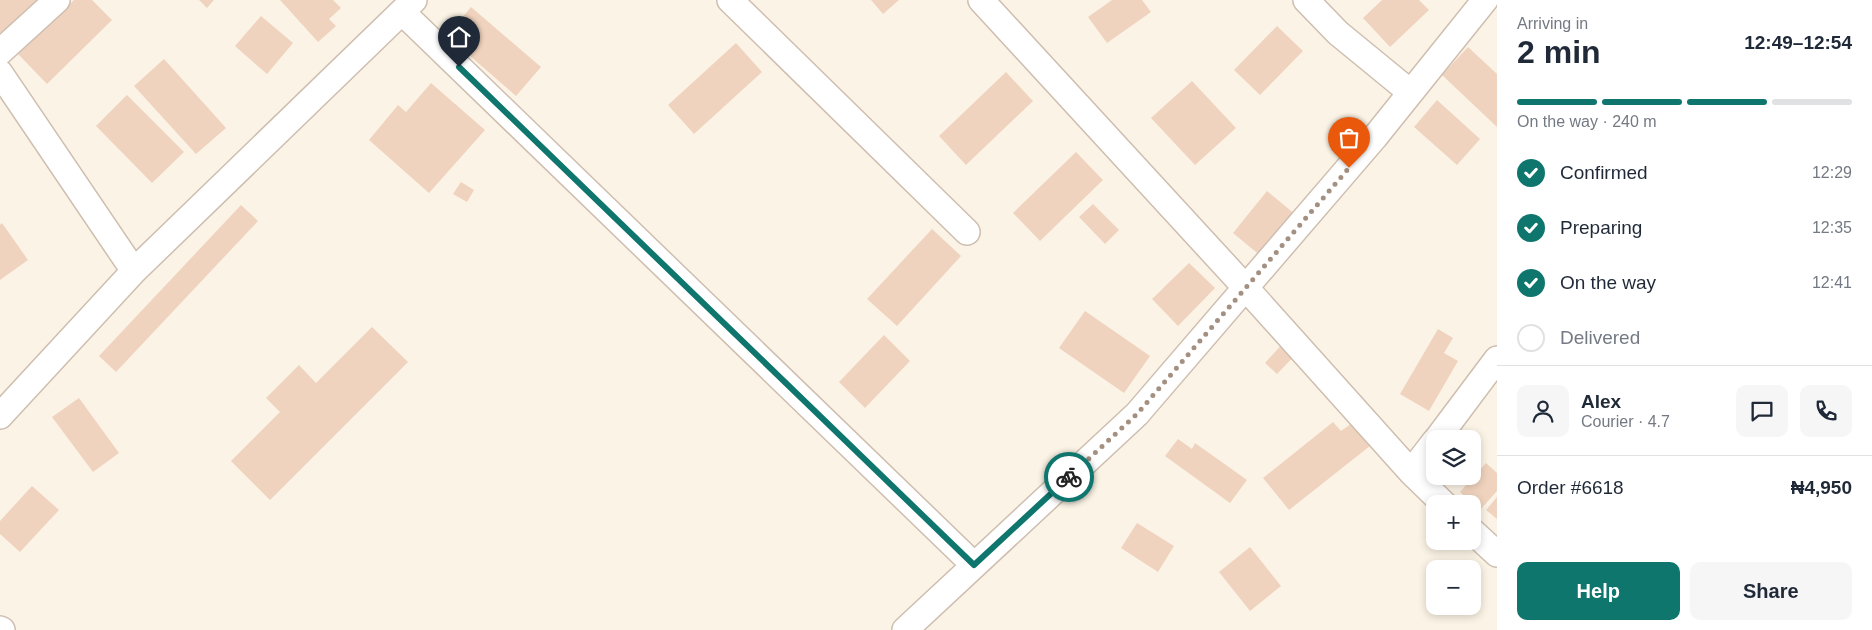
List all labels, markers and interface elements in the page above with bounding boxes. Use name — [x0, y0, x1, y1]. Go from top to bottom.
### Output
text: Arriving in — [1517, 15, 1588, 32]
pin — [438, 16, 480, 67]
icon: home — [445, 23, 473, 51]
text: 12:49–12:54 — [1744, 32, 1852, 53]
text: 2 min — [1517, 34, 1601, 70]
text: On the way · 240 m — [1517, 113, 1657, 130]
pin — [1328, 117, 1370, 168]
icon: bag — [1335, 124, 1363, 152]
icon: check — [1517, 159, 1545, 187]
text: Confirmed — [1560, 162, 1648, 183]
text: 12:29 — [1812, 164, 1852, 181]
icon: check — [1517, 214, 1545, 242]
text: Preparing — [1560, 217, 1642, 238]
text: 12:35 — [1812, 219, 1852, 236]
icon: check — [1517, 269, 1545, 297]
text: On the way — [1560, 272, 1656, 293]
text: 12:41 — [1812, 274, 1852, 291]
text: Delivered — [1560, 327, 1640, 348]
button: person — [1517, 385, 1569, 437]
button: chat — [1736, 385, 1788, 437]
button: phone — [1800, 385, 1852, 437]
text: Alex — [1581, 391, 1621, 412]
text: Courier · 4.7 — [1581, 413, 1670, 430]
map controls — [1426, 430, 1481, 615]
button: layers — [1426, 430, 1481, 485]
courier — [1044, 452, 1094, 502]
icon: bike — [1055, 463, 1083, 491]
text: Order #6618 — [1517, 477, 1624, 498]
text: ₦4,950 — [1791, 477, 1852, 498]
button: + — [1426, 495, 1481, 550]
button: − — [1426, 560, 1481, 615]
button: Help — [1517, 562, 1680, 620]
button: Share — [1690, 562, 1852, 620]

